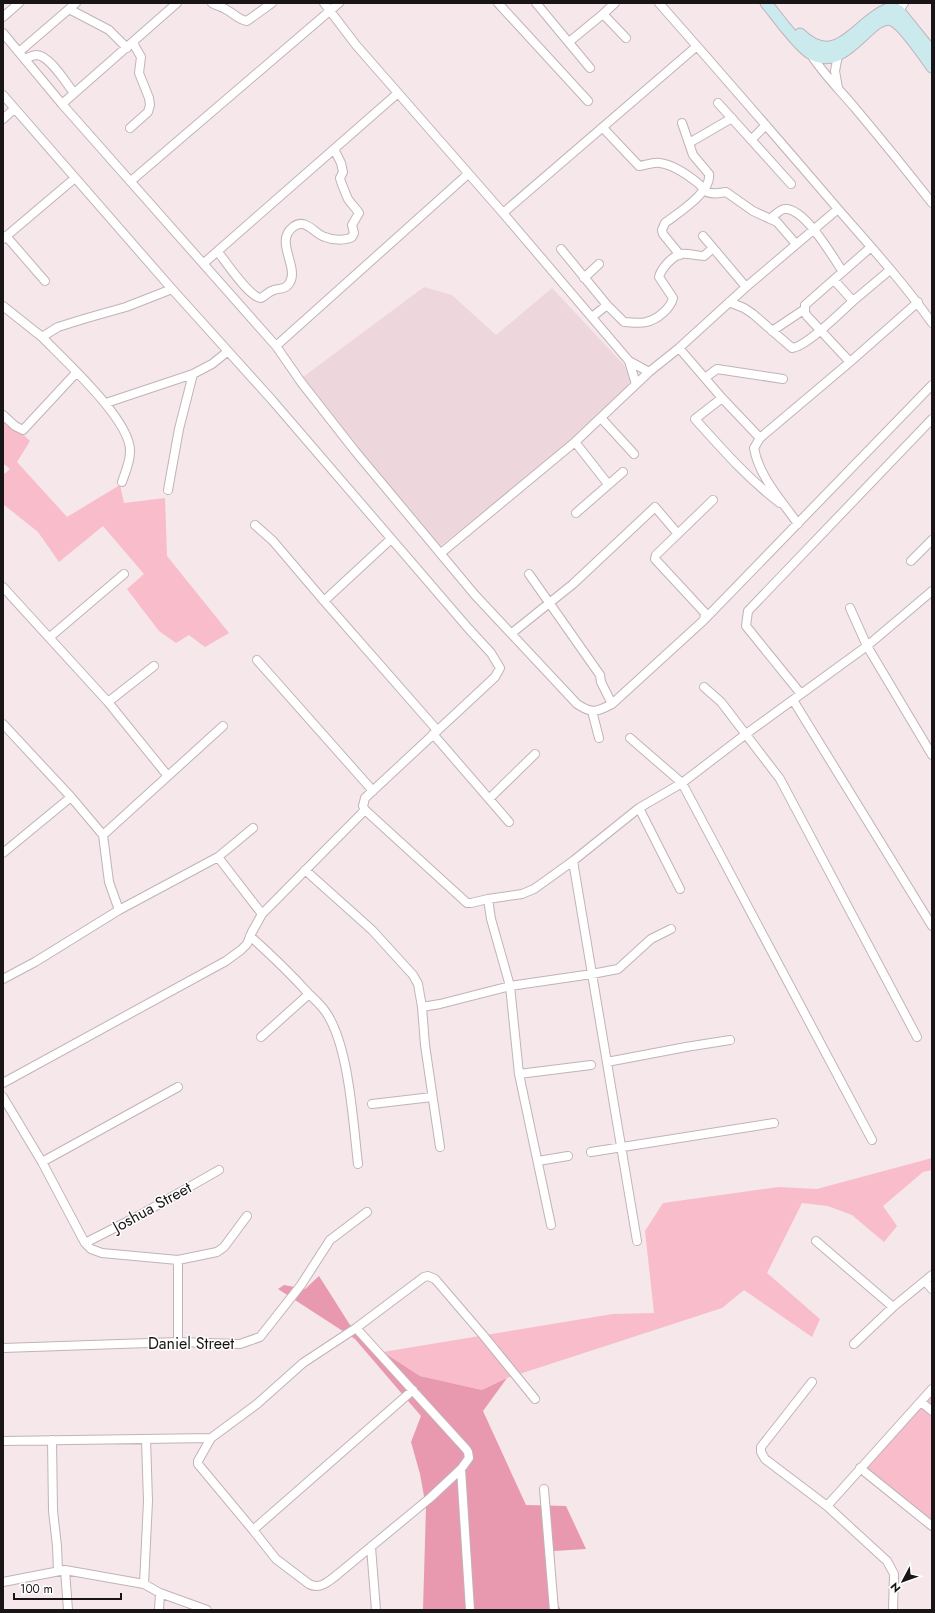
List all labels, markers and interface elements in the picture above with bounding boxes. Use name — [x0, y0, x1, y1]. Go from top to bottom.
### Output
street label: Joshua Street — [107, 1176, 196, 1239]
street label: Daniel Street — [148, 1332, 234, 1355]
north arrow — [883, 1561, 923, 1601]
scale bar — [14, 1575, 121, 1601]
text: N — [887, 1579, 904, 1596]
text: 100 m — [20, 1580, 53, 1598]

